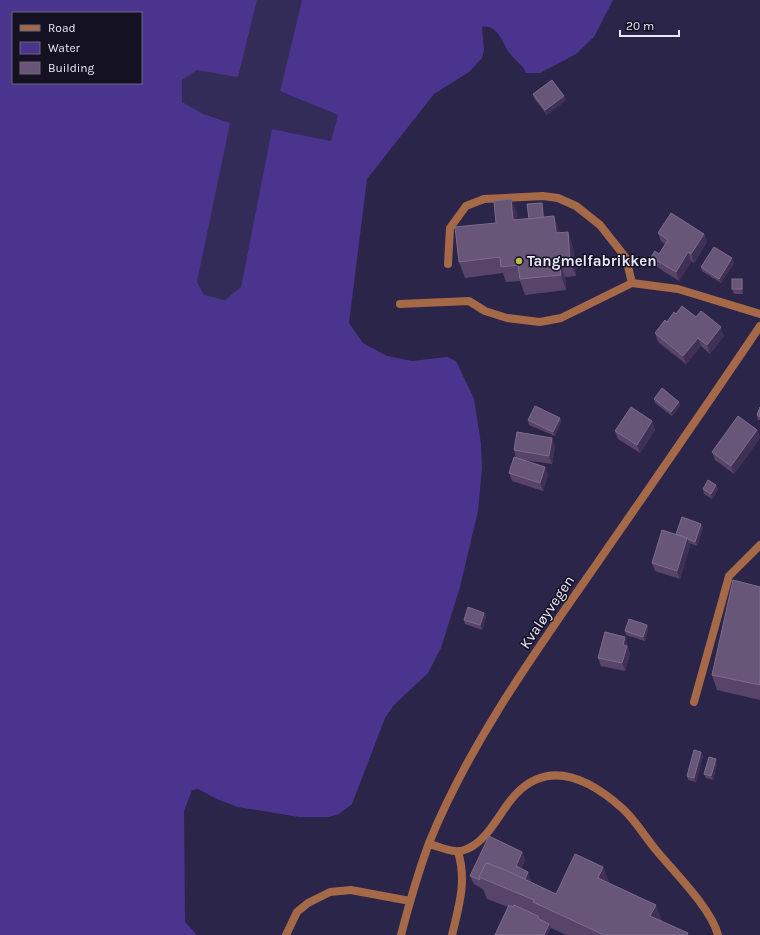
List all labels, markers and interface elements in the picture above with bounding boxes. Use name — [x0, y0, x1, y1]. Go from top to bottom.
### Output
legend — [12, 12, 142, 84]
scale bar — [620, 12, 679, 38]
text: 20 m — [626, 19, 654, 33]
text: Road — [48, 21, 76, 35]
text: Water — [48, 41, 81, 55]
text: Building — [48, 61, 95, 75]
place label: Tangmelfabrikken — [527, 252, 657, 270]
marker: Tangmelfabrikken — [514, 256, 524, 266]
street label: Kvaløyvegen — [516, 572, 578, 652]

